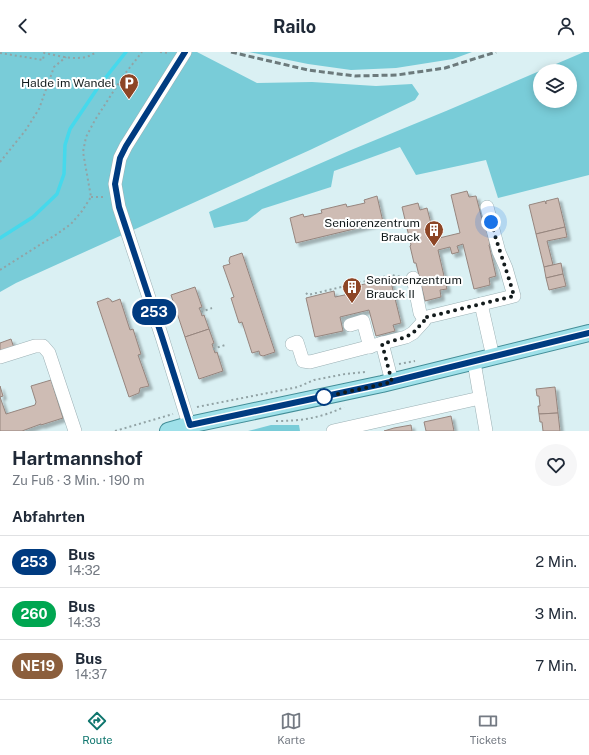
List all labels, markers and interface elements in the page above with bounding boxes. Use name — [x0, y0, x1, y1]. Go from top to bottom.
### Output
icon: back — [12, 15, 34, 37]
icon: person — [555, 15, 577, 37]
text: Railo — [273, 16, 316, 37]
map controls — [533, 64, 577, 108]
button: layers — [533, 64, 577, 108]
parking icon: Halde im Wandel — [118, 72, 140, 100]
place label: Halde im Wandel — [21, 76, 115, 90]
your location — [481, 212, 501, 232]
place label: Seniorenzentrum Brauck — [324, 216, 420, 244]
building icon: Seniorenzentrum Brauck — [423, 219, 445, 247]
place label: Seniorenzentrum Brauck II — [366, 273, 462, 301]
building icon: Seniorenzentrum Brauck II — [341, 276, 363, 304]
line badge: 253 — [131, 299, 177, 325]
text: 253 — [140, 304, 168, 320]
unlabelled marker — [315, 388, 333, 406]
button: heart — [535, 444, 577, 486]
text: Hartmannshof — [12, 447, 143, 469]
text: Zu Fuß · 3 Min. · 190 m — [12, 473, 144, 488]
text: Abfahrten — [12, 508, 85, 525]
text: Bus — [68, 546, 95, 563]
text: 2 Min. — [535, 553, 577, 570]
text: 253 — [20, 554, 48, 570]
text: 14:32 — [68, 563, 100, 578]
text: Bus — [68, 598, 95, 615]
text: 3 Min. — [535, 605, 577, 622]
text: 260 — [20, 606, 48, 622]
text: 14:33 — [68, 615, 101, 630]
text: Bus — [75, 650, 102, 667]
text: 7 Min. — [535, 657, 577, 674]
text: NE19 — [20, 658, 55, 674]
text: 14:37 — [75, 667, 107, 682]
tab: Route — [82, 710, 113, 746]
tab: Karte — [277, 710, 305, 746]
tab: Tickets — [470, 710, 507, 746]

